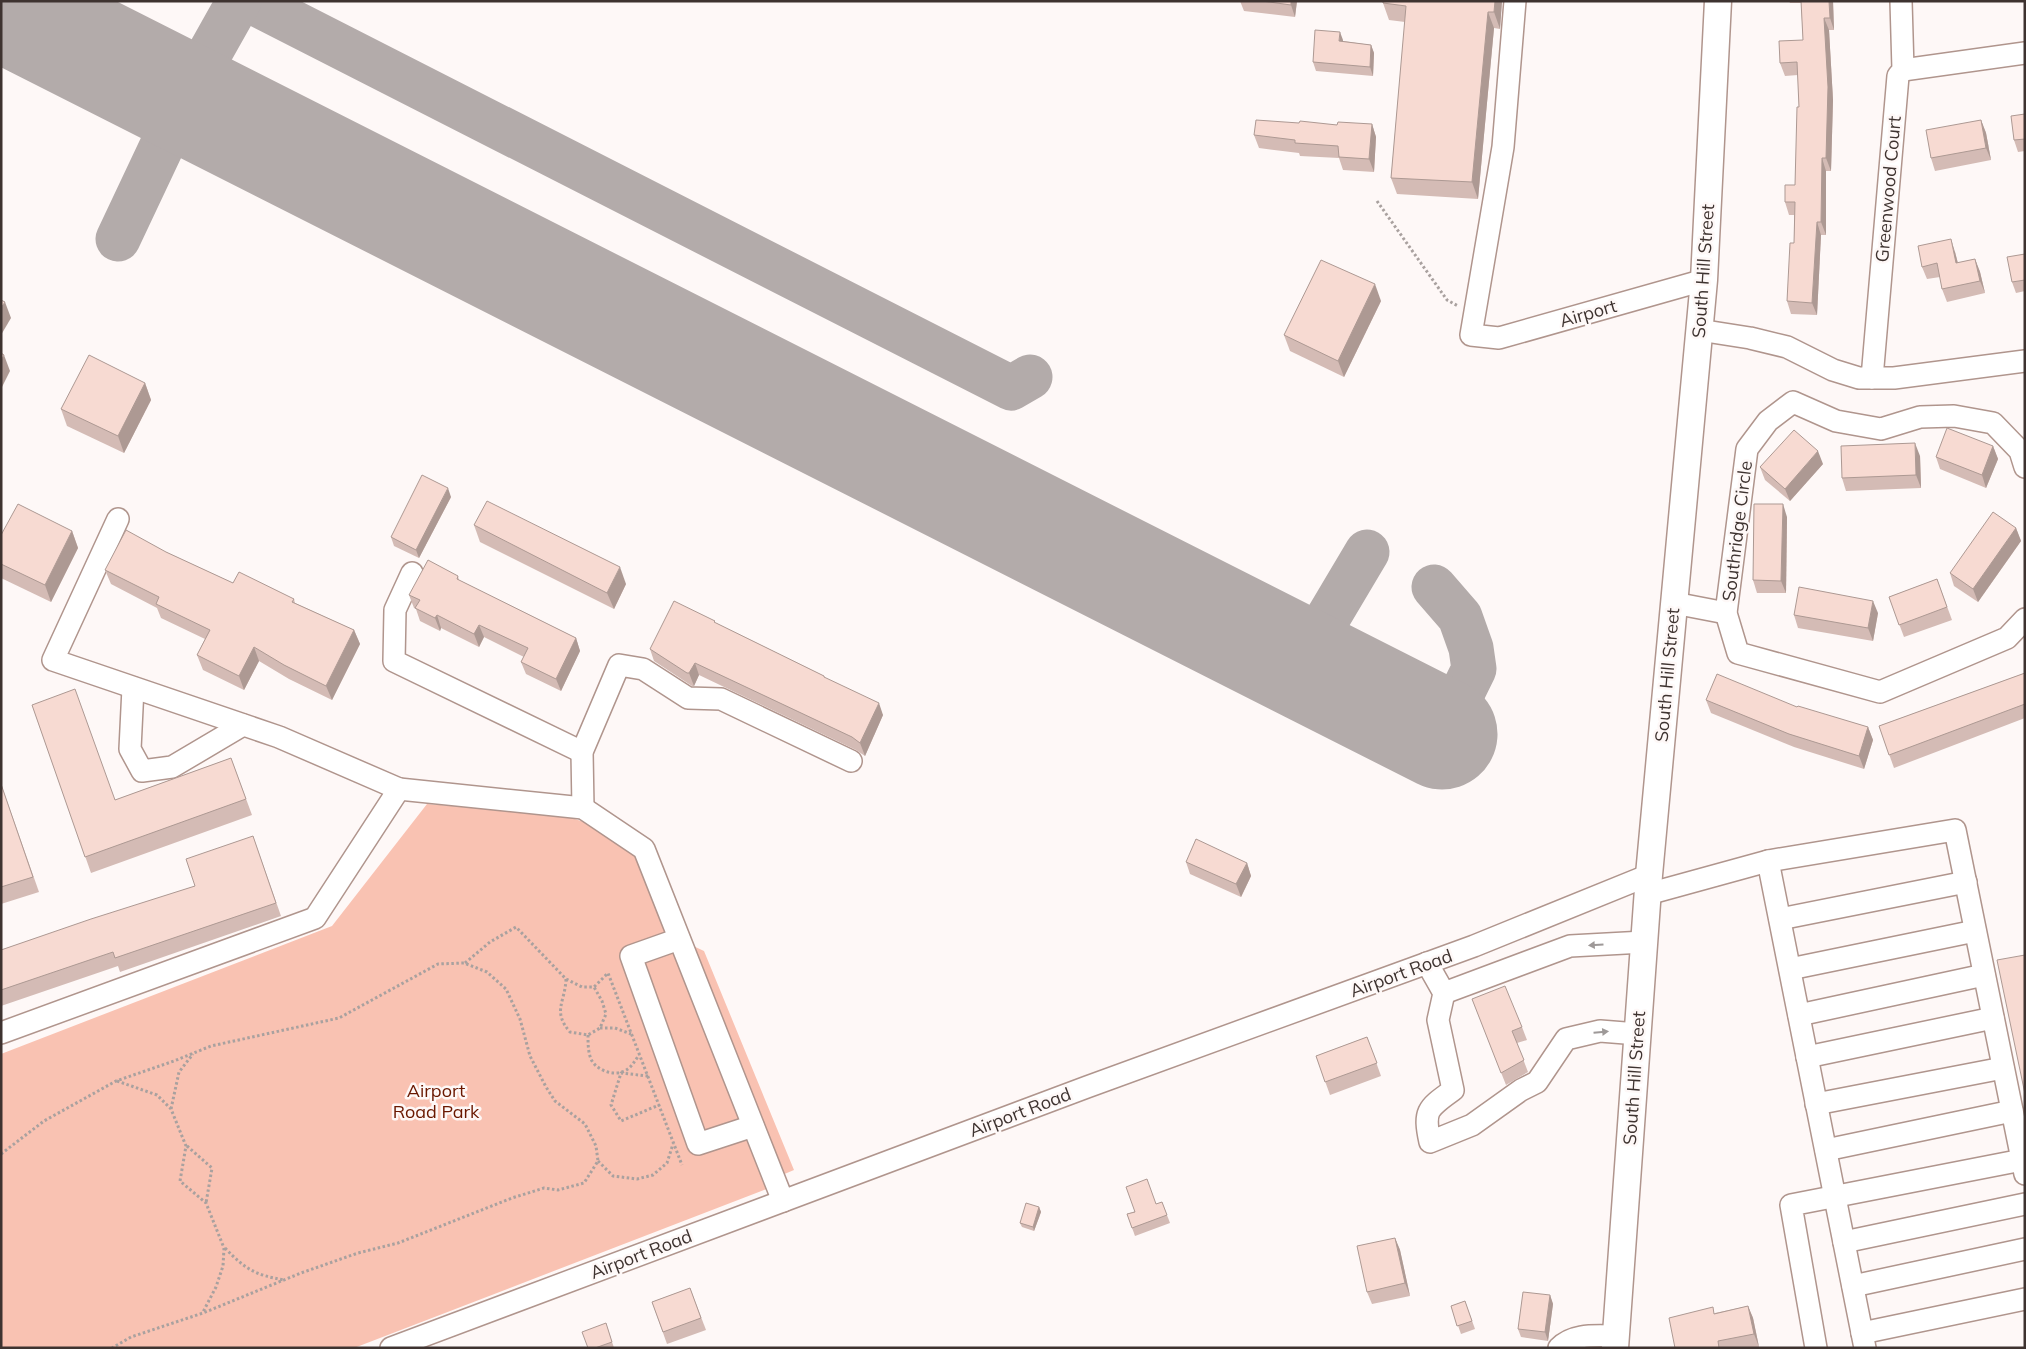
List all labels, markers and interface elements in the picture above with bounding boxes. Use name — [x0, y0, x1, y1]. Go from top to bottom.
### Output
street label: Greenwood Court — [1870, 115, 1906, 263]
street label: South Hill Street — [1687, 203, 1719, 339]
street label: Airport — [1557, 294, 1619, 332]
street label: Southridge Circle — [1717, 459, 1757, 603]
street label: South Hill Street — [1650, 607, 1684, 743]
one-way arrow — [1587, 941, 1603, 949]
street label: Airport Road — [1347, 944, 1455, 1002]
street label: South Hill Street — [1618, 1010, 1650, 1146]
one-way arrow — [1594, 1028, 1610, 1036]
park label: Airport Road Park — [393, 1079, 480, 1123]
street label: Airport Road — [966, 1082, 1074, 1142]
street label: Airport Road — [587, 1224, 695, 1284]

